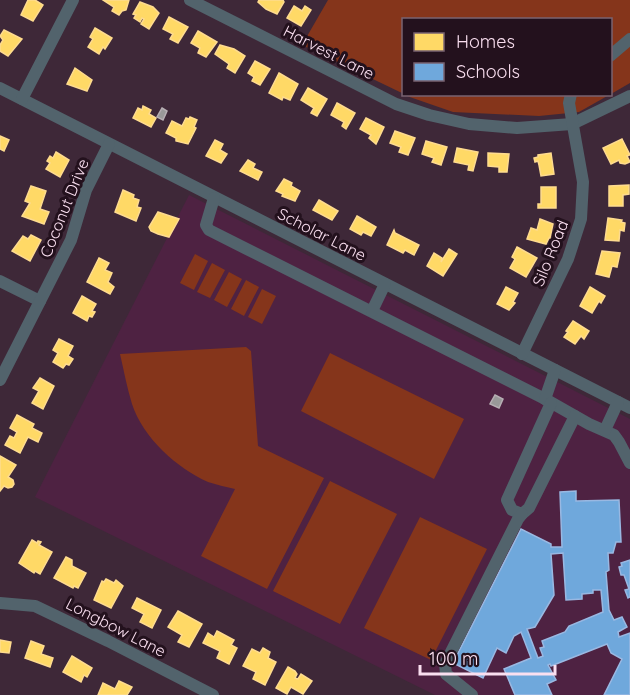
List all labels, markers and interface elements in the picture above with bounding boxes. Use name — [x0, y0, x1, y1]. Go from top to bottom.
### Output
legend — [402, 18, 612, 96]
street label: Harvest Lane — [280, 21, 378, 83]
text: Homes — [456, 30, 515, 53]
text: Schools — [456, 60, 520, 83]
street label: Coconut Drive — [35, 156, 93, 260]
street label: Scholar Lane — [274, 203, 370, 265]
street label: Silo Road — [528, 217, 572, 289]
street label: Longbow Lane — [63, 593, 169, 661]
scale bar — [420, 638, 555, 676]
text: 100 m — [429, 647, 478, 670]

